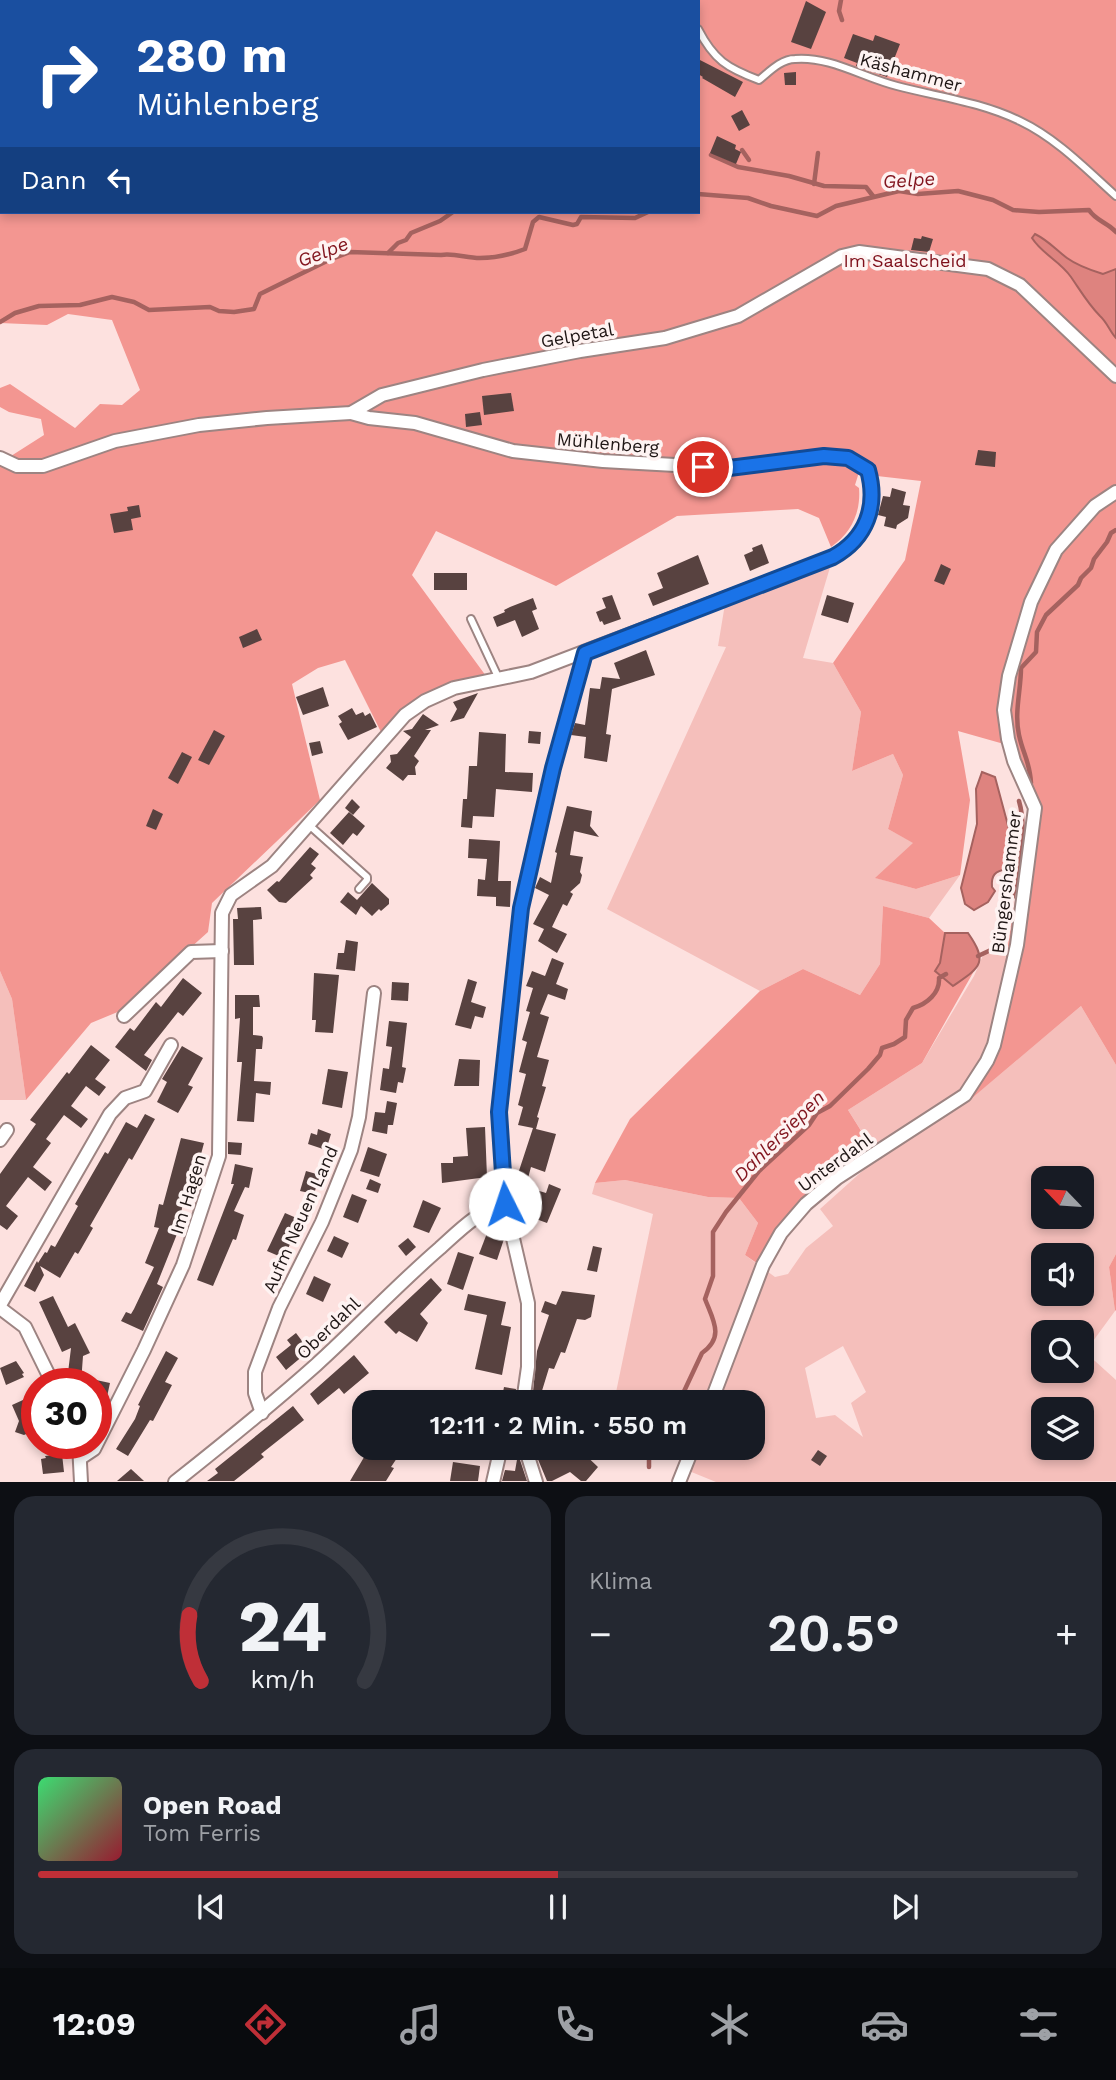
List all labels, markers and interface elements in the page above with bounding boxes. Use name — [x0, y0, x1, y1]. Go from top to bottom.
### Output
text: 280 m — [136, 26, 288, 84]
icon: right — [21, 28, 112, 119]
street label: Käshammer — [858, 48, 964, 96]
text: Mühlenberg — [136, 85, 319, 123]
icon: left — [101, 161, 139, 199]
text: Dann — [21, 165, 87, 195]
water label: Gelpe — [882, 167, 936, 193]
water label: Gelpe — [294, 232, 352, 272]
park label: Im Saalscheid — [844, 250, 966, 271]
street label: Gelpetal — [539, 318, 616, 352]
street label: Mühlenberg — [556, 428, 660, 458]
pin — [673, 437, 733, 497]
icon: arrive — [684, 448, 722, 486]
street label: Büngershammer — [987, 809, 1025, 955]
water label: Dahlersiepen — [729, 1086, 829, 1186]
street label: Unterdahl — [794, 1128, 877, 1196]
street label: Aufm Neuen Land — [258, 1142, 342, 1296]
street label: Im Hagen — [166, 1151, 210, 1237]
north arrow — [1031, 1166, 1094, 1228]
map controls — [1031, 1166, 1094, 1460]
position arrow — [468, 1167, 542, 1241]
button: sound — [1031, 1243, 1094, 1306]
street label: Oberdahl — [292, 1292, 364, 1363]
button: search — [1031, 1320, 1094, 1383]
speed limit sign: 30 — [21, 1368, 112, 1459]
button: layers — [1031, 1397, 1094, 1460]
text: 12:11 · 2 Min. · 550 m — [430, 1410, 687, 1440]
text: Klima — [589, 1568, 652, 1595]
text: 24 — [238, 1584, 327, 1670]
text: 20.5° — [767, 1603, 900, 1664]
text: − — [589, 1612, 612, 1656]
text: + — [1055, 1612, 1078, 1656]
text: km/h — [250, 1665, 315, 1694]
text: Open Road — [143, 1790, 281, 1820]
text: Tom Ferris — [143, 1820, 261, 1847]
icon: previous — [192, 1888, 230, 1926]
icon: pause — [539, 1888, 577, 1926]
icon: next — [886, 1888, 924, 1926]
icon: directions — [241, 2000, 290, 2049]
icon: music — [396, 2000, 445, 2049]
icon: phone — [550, 2000, 599, 2049]
icon: climate — [705, 2000, 754, 2049]
icon: car — [860, 2000, 909, 2049]
icon: filters — [1014, 2000, 1063, 2049]
text: 12:09 — [53, 2005, 136, 2043]

